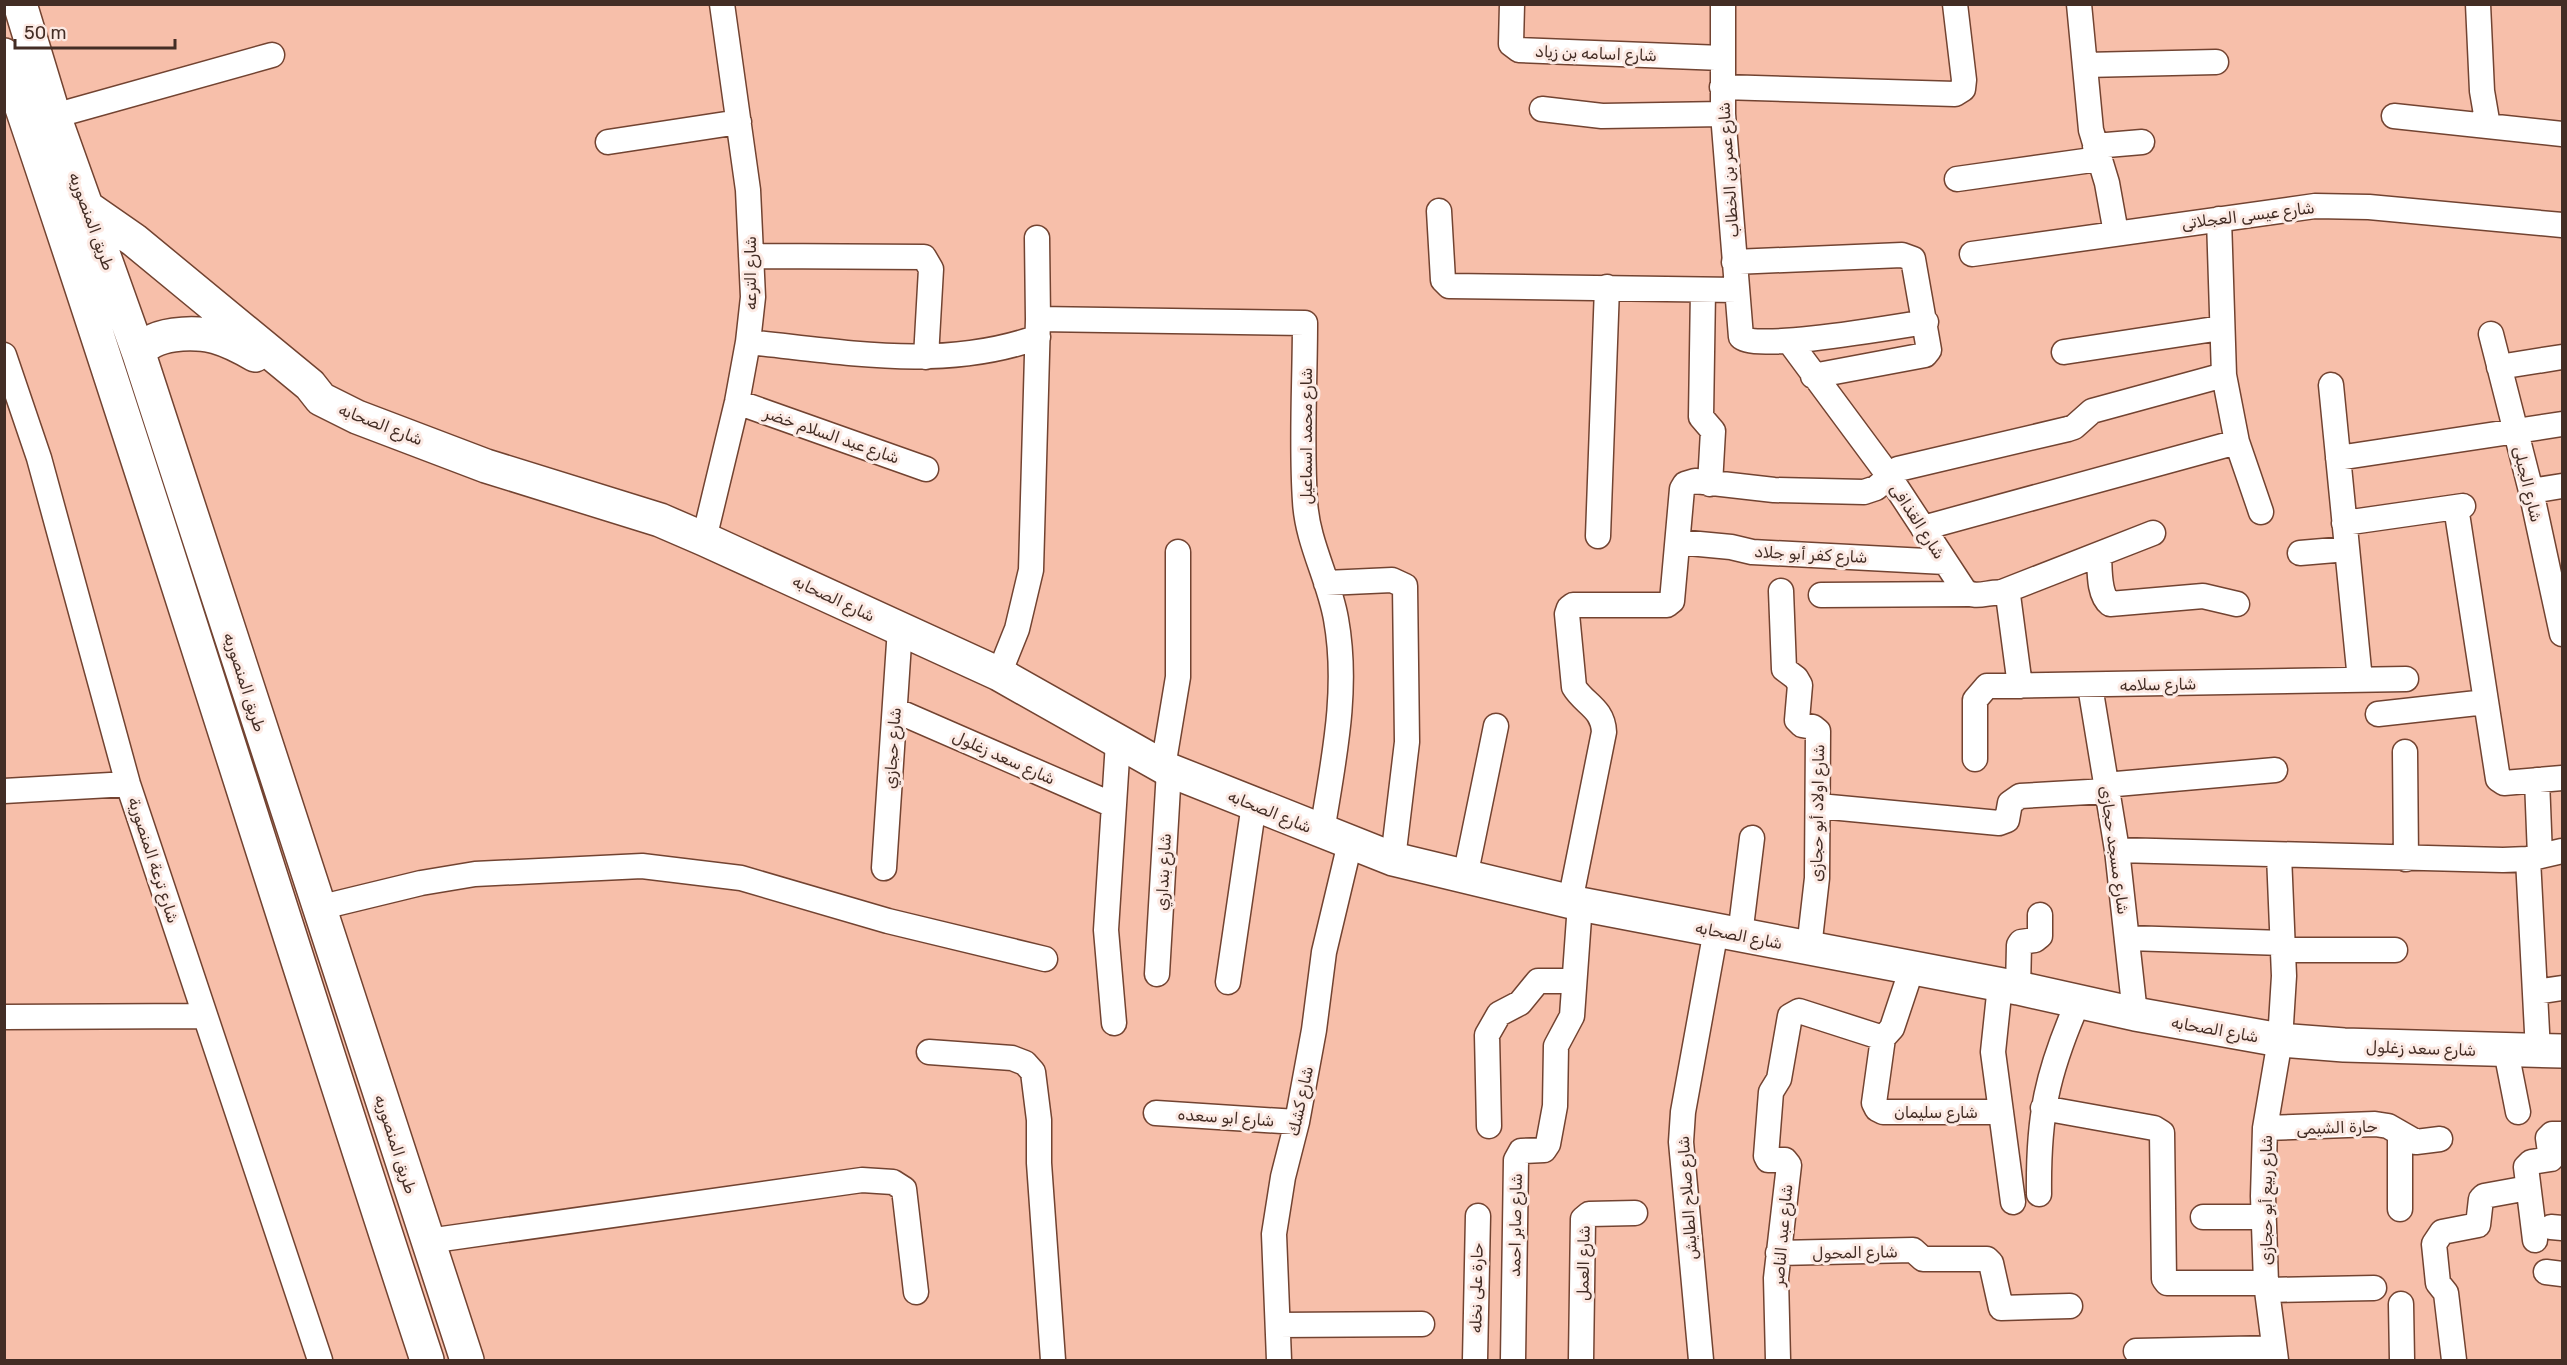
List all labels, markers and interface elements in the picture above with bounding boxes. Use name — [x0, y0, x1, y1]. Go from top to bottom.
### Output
scale bar — [15, 12, 176, 50]
text: 50 m — [24, 22, 67, 44]
street label: شارع اسامه بن زياد — [1535, 42, 1657, 67]
street label: شارع عمر بن الخطاب — [1714, 101, 1745, 238]
street label: طريق المنصوريه — [64, 170, 118, 273]
street label: شارع عيسى العجلاتى — [2180, 198, 2316, 235]
street label: شارع الترعه — [741, 236, 762, 310]
street label: شارع محمد اسماعيل — [1297, 368, 1318, 504]
street label: شارع الصحابه — [335, 400, 426, 451]
street label: شارع عبد السلام خضر — [760, 403, 902, 469]
street label: شارع الجبلى — [2507, 444, 2546, 525]
street label: شارع القذافى — [1884, 480, 1949, 564]
street label: شارع كفر أبو جلاد — [1754, 542, 1868, 569]
street label: شارع الصحابه — [789, 571, 878, 628]
street label: طريق المنصوريه — [219, 630, 269, 734]
street label: شارع سلامه — [2119, 674, 2197, 697]
street label: شارع حجازي — [880, 707, 907, 790]
street label: شارع سعد زغلول — [949, 726, 1058, 790]
street label: شارع اولاد أبو حجازى — [1807, 744, 1830, 882]
street label: شارع مسجد حجازى — [2094, 785, 2133, 916]
street label: شارع الصحابه — [1224, 786, 1314, 839]
street label: شارع ترعة المنصورية — [122, 795, 183, 926]
street label: شارع بنداري — [1152, 833, 1177, 911]
street label: شارع الصحابه — [1693, 918, 1784, 955]
street label: شارع الصحابه — [2169, 1012, 2260, 1049]
street label: شارع سعد زغلول — [2365, 1037, 2476, 1062]
street label: شارع كشك — [1284, 1064, 1319, 1138]
street label: طريق المنصوريه — [370, 1092, 420, 1196]
street label: شارع سليمان — [1894, 1103, 1978, 1124]
street label: شارع ابو سعده — [1177, 1105, 1275, 1132]
street label: حارة الشيمى — [2296, 1117, 2378, 1139]
street label: شارع صلاح الطايش — [1674, 1135, 1703, 1261]
street label: شارع ربيع أبو حجازى — [2257, 1135, 2278, 1265]
street label: شارع صابر احمد — [1505, 1173, 1528, 1277]
street label: شارع عبد الناصر — [1768, 1183, 1798, 1288]
street label: شارع العمل — [1573, 1225, 1596, 1301]
street label: شارع المحول — [1812, 1242, 1898, 1265]
street label: حارة على نخله — [1466, 1243, 1488, 1333]

